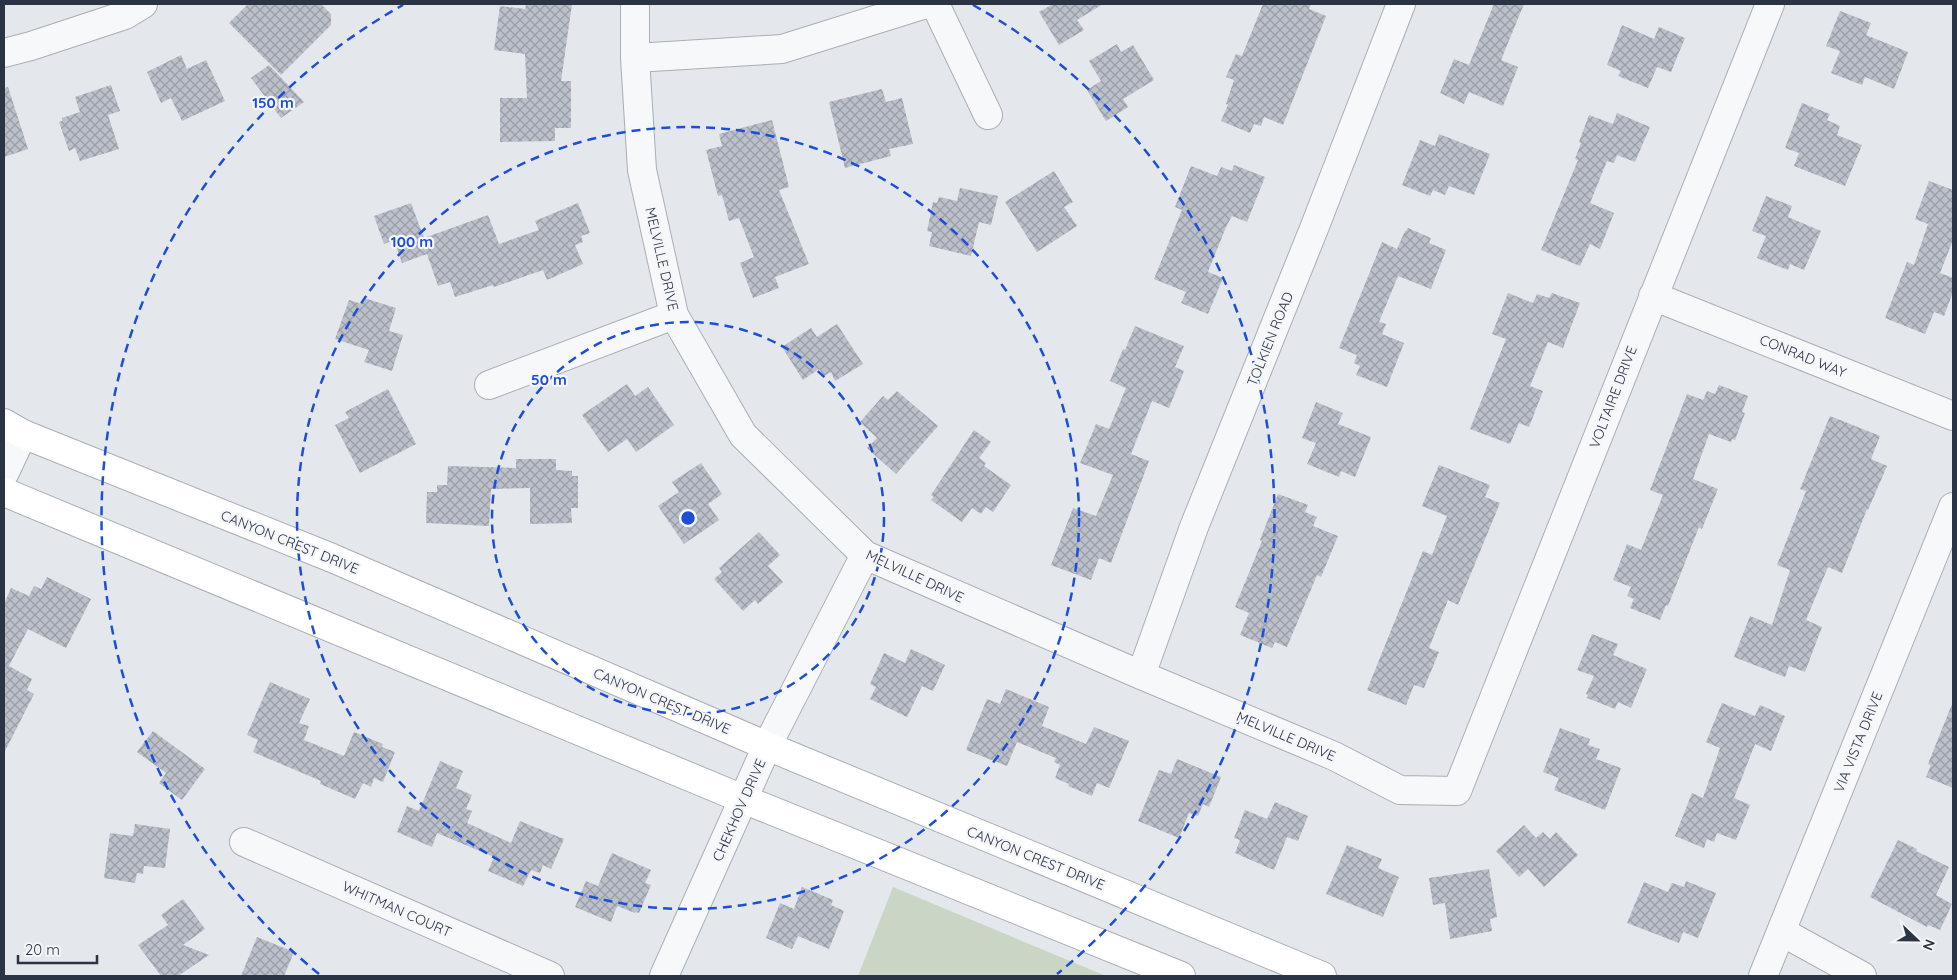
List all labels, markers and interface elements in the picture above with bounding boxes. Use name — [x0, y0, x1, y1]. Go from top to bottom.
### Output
text: 150 m — [252, 93, 294, 112]
street label: MELVILLE DRIVE — [641, 205, 683, 313]
text: 100 m — [391, 232, 433, 251]
street label: TOLKIEN ROAD — [1243, 289, 1297, 389]
street label: CONRAD WAY — [1757, 330, 1849, 382]
street label: VOLTAIRE DRIVE — [1585, 343, 1641, 451]
text: 50 m — [531, 370, 567, 389]
street label: CANYON CREST DRIVE — [218, 506, 362, 578]
centre of rings — [679, 509, 697, 527]
street label: MELVILLE DRIVE — [863, 545, 967, 607]
street label: CANYON CREST DRIVE — [591, 664, 733, 738]
street label: VIA VISTA DRIVE — [1830, 689, 1886, 795]
street label: MELVILLE DRIVE — [1234, 707, 1338, 765]
street label: CHEKHOV DRIVE — [708, 756, 770, 864]
street label: CANYON CREST DRIVE — [964, 822, 1108, 894]
street label: WHITMAN COURT — [340, 877, 454, 941]
north arrow — [1892, 915, 1942, 965]
scale bar — [18, 932, 96, 964]
text: N — [1919, 937, 1939, 953]
text: 20 m — [25, 940, 60, 959]

